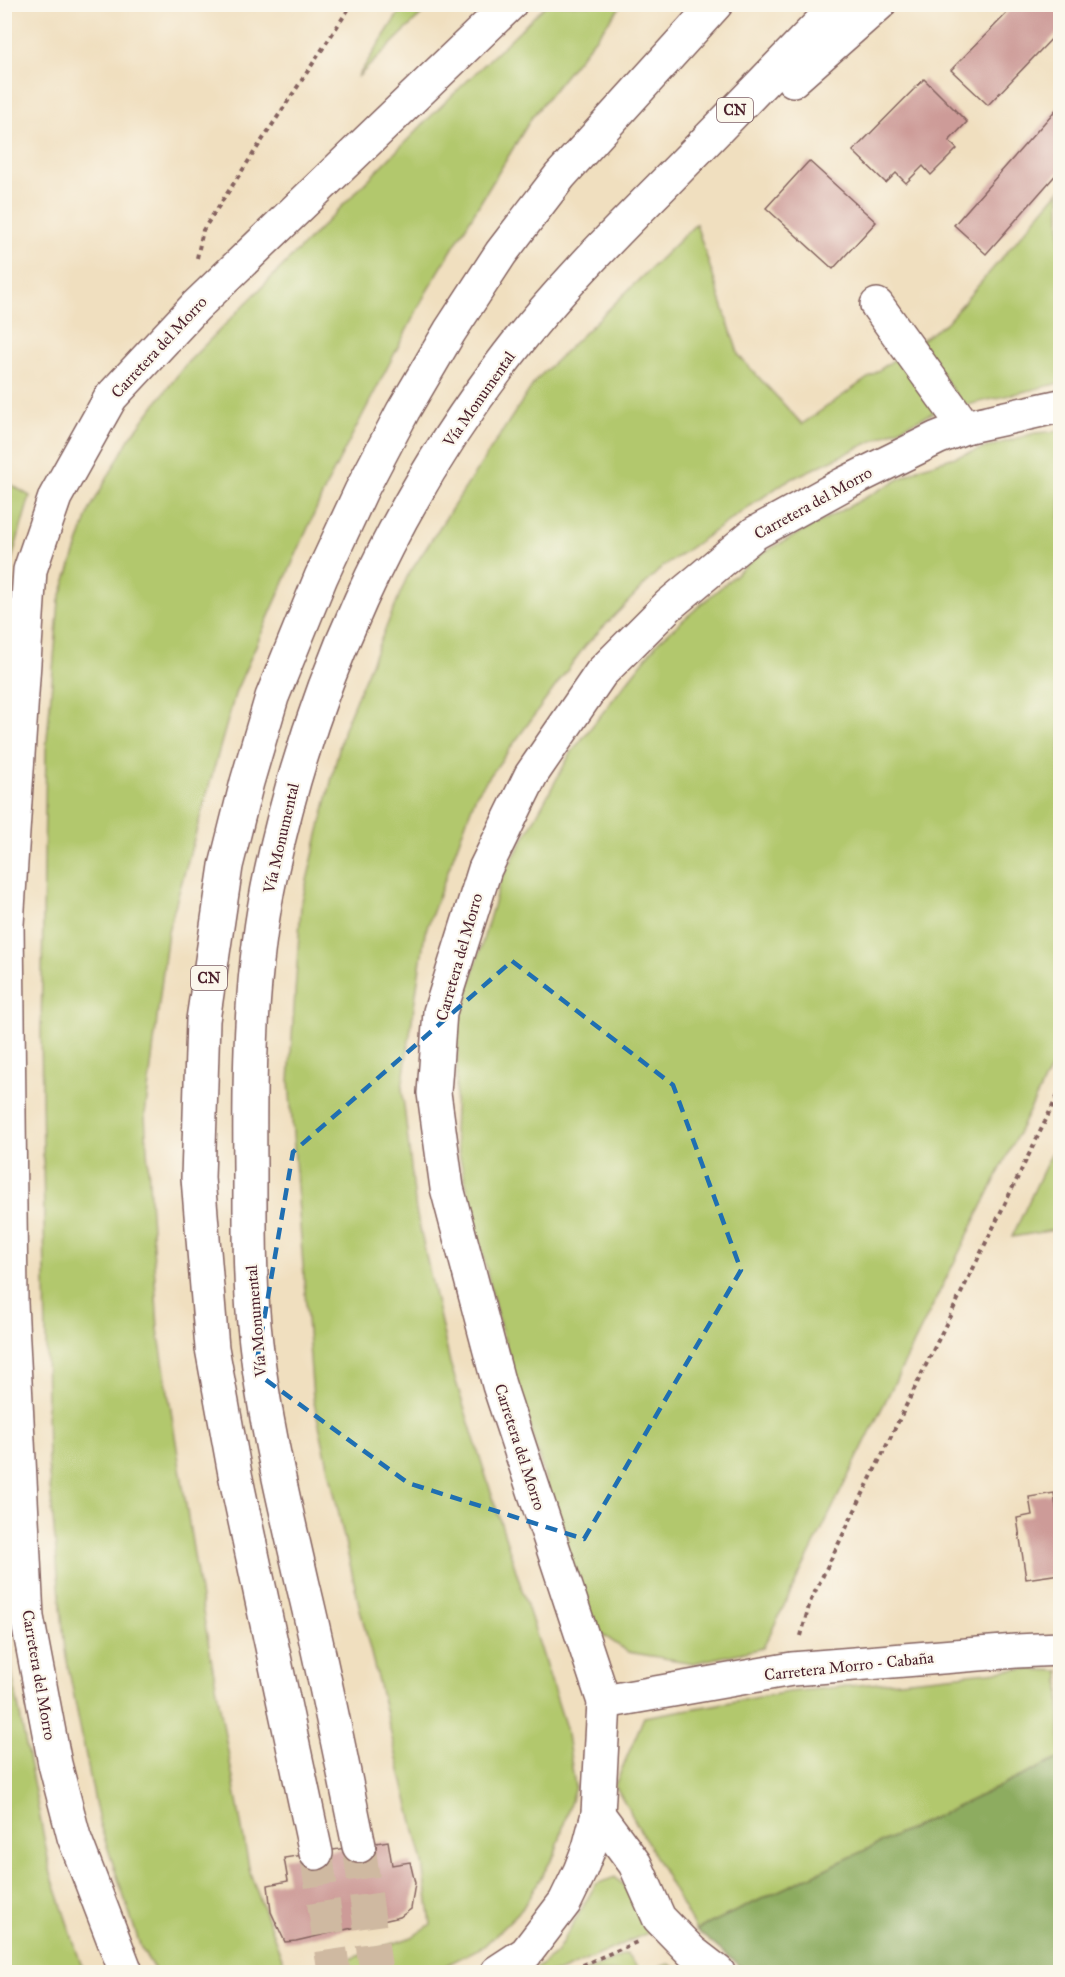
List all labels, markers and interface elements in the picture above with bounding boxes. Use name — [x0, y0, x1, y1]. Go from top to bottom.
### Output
road number: CN — [717, 98, 753, 122]
street label: Carretera del Morro — [107, 292, 211, 402]
street label: Vía Monumental — [438, 347, 519, 451]
street label: Carretera del Morro — [751, 463, 875, 543]
street label: Vía Monumental — [259, 781, 303, 896]
street label: Carretera del Morro — [432, 891, 486, 1023]
road number: CN — [191, 966, 227, 990]
street label: Vía Monumental — [242, 1264, 270, 1379]
street label: Carretera del Morro — [491, 1381, 549, 1513]
street label: Carretera del Morro — [18, 1608, 60, 1742]
street label: Carretera Morro - Cabaña — [763, 1648, 935, 1684]

